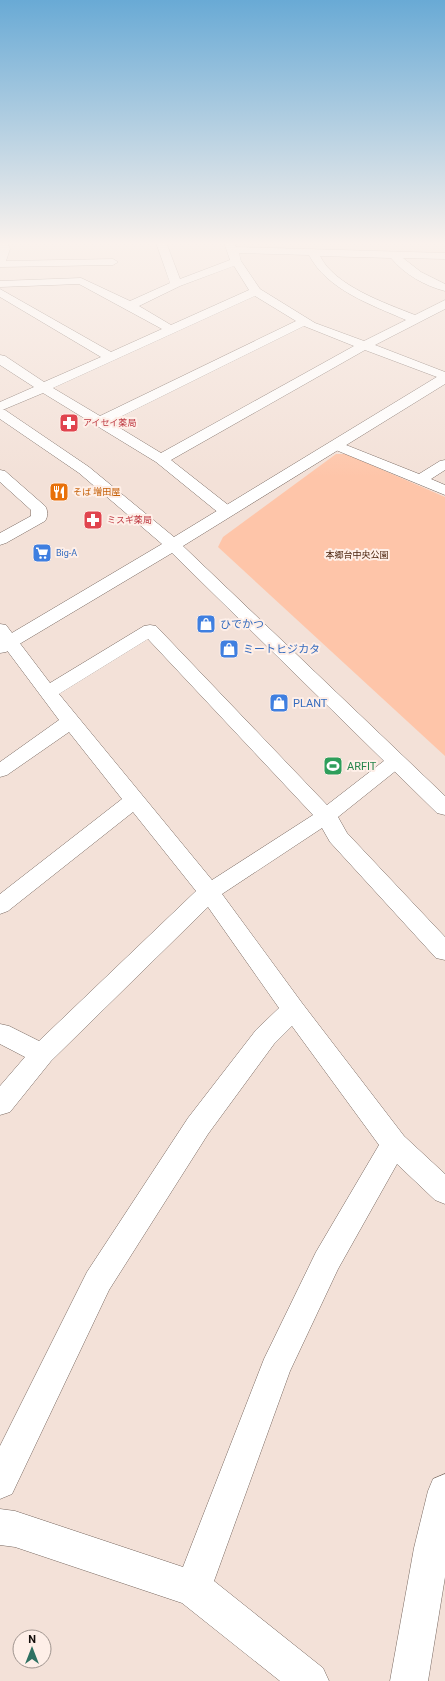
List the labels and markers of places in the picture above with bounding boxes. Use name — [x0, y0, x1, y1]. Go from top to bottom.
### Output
pharmacy icon: アイセイ薬局 — [58, 412, 80, 434]
place label: アイセイ薬局 — [83, 418, 137, 428]
restaurant icon: そば 増田屋 — [48, 481, 70, 503]
place label: そば 増田屋 — [73, 486, 120, 497]
pharmacy icon: ミスギ薬局 — [82, 509, 104, 531]
place label: ミスギ薬局 — [107, 515, 152, 525]
supermarket icon: Big-A — [31, 542, 53, 564]
place label: Big-A — [56, 548, 77, 558]
shop icon: ひでかつ — [195, 613, 217, 635]
place label: ひでかつ — [220, 618, 264, 631]
shop icon: ミートヒジカタ — [218, 638, 240, 660]
place label: ミートヒジカタ — [243, 643, 320, 656]
shop icon: PLANT — [268, 692, 290, 714]
place label: PLANT — [293, 697, 328, 710]
sports icon: ARFIT — [322, 755, 344, 777]
place label: ARFIT — [347, 760, 377, 773]

